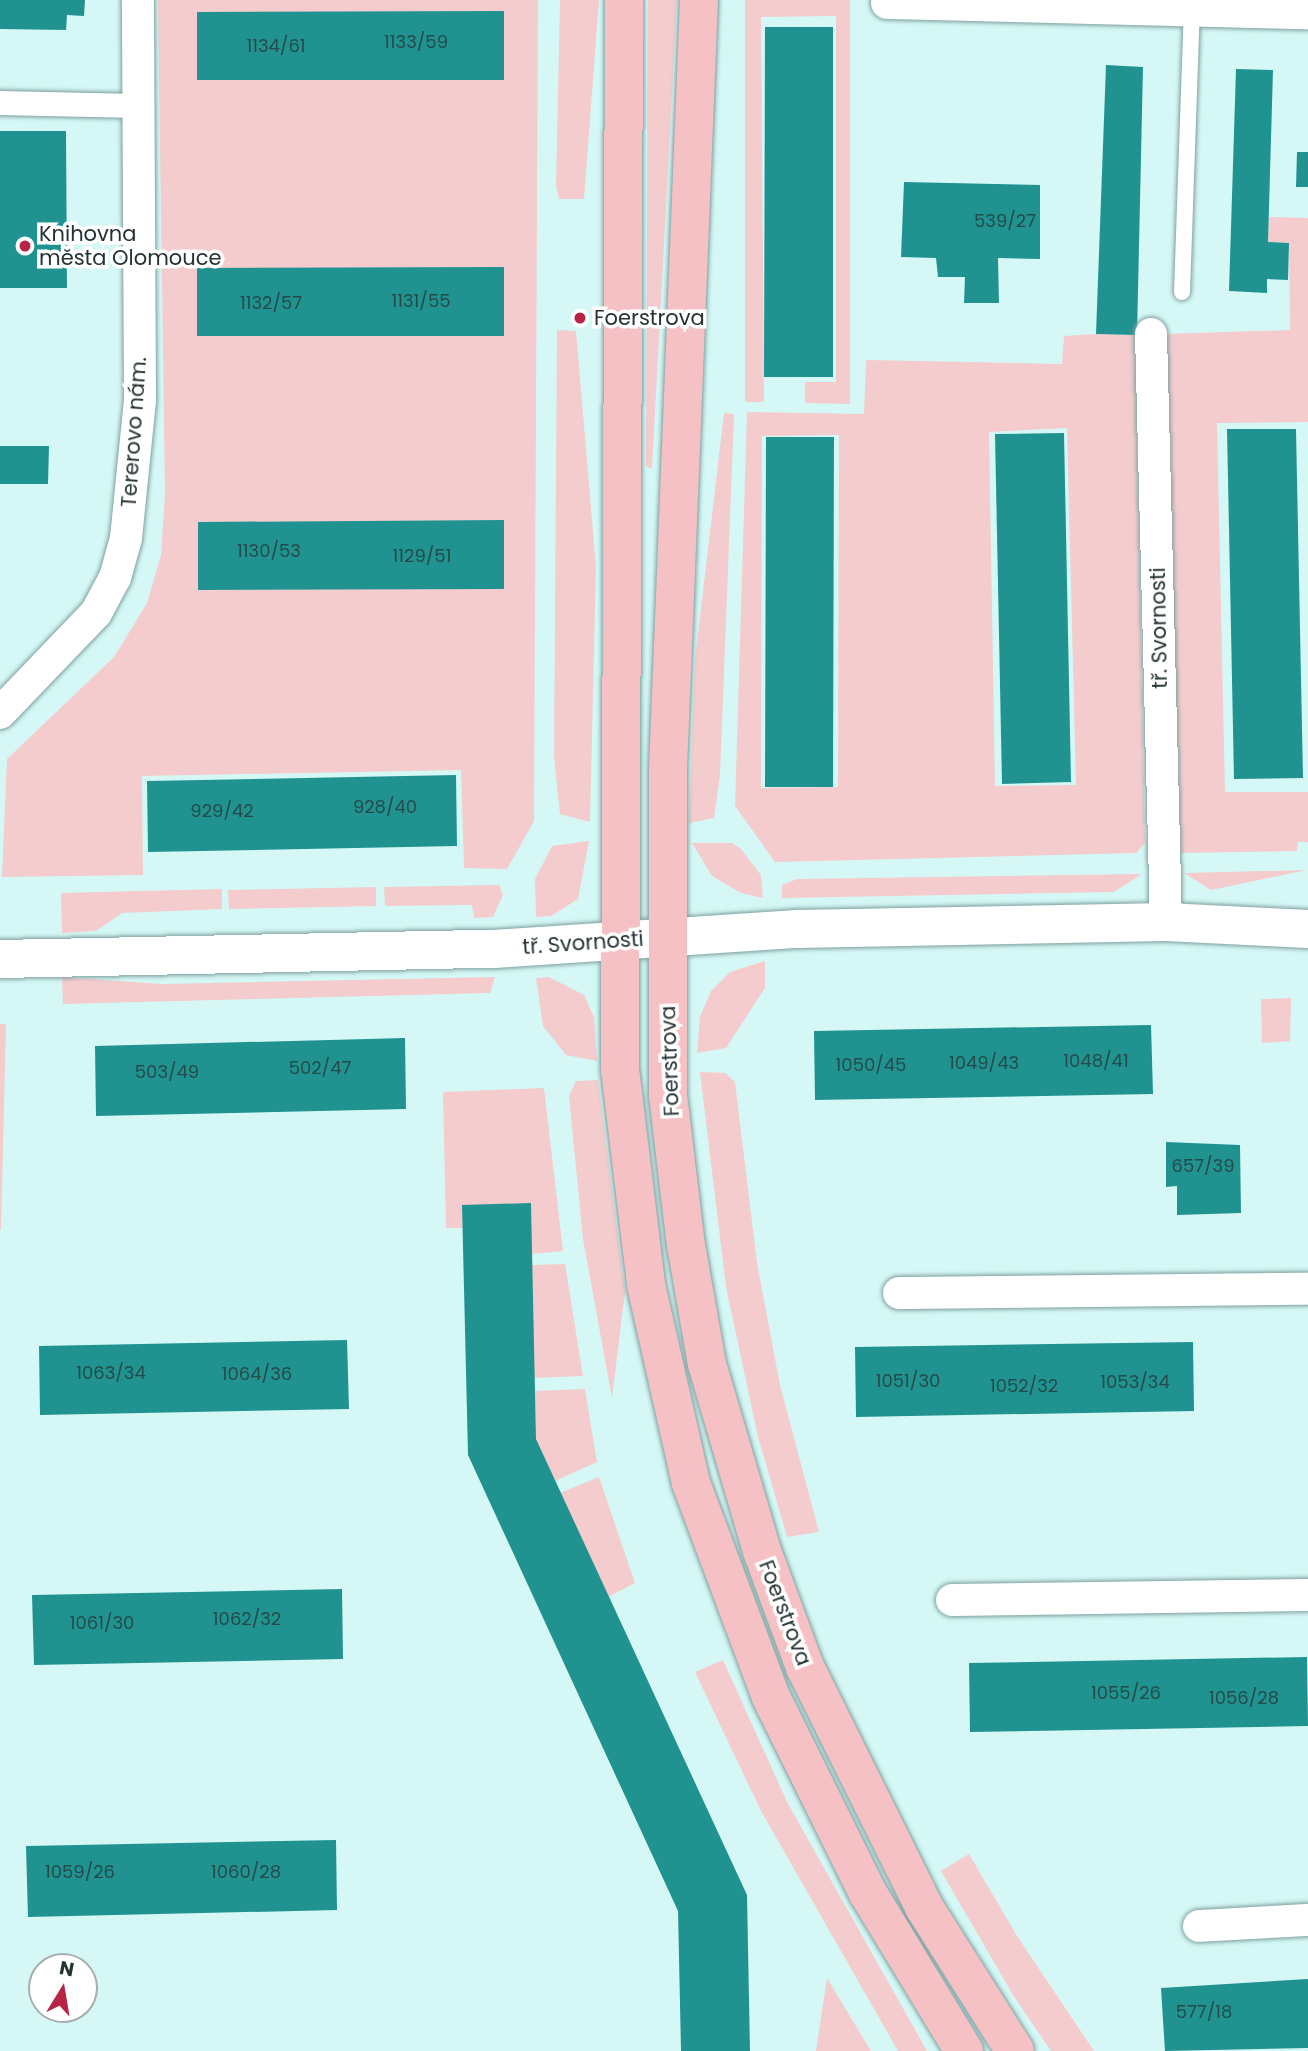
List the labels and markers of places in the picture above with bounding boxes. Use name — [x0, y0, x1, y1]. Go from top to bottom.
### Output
place label: Knihovna města Olomouce — [39, 221, 221, 271]
marker: Knihovna města Olomouce — [17, 238, 33, 254]
place label: Foerstrova — [594, 305, 705, 331]
marker: Foerstrova — [572, 310, 588, 326]

